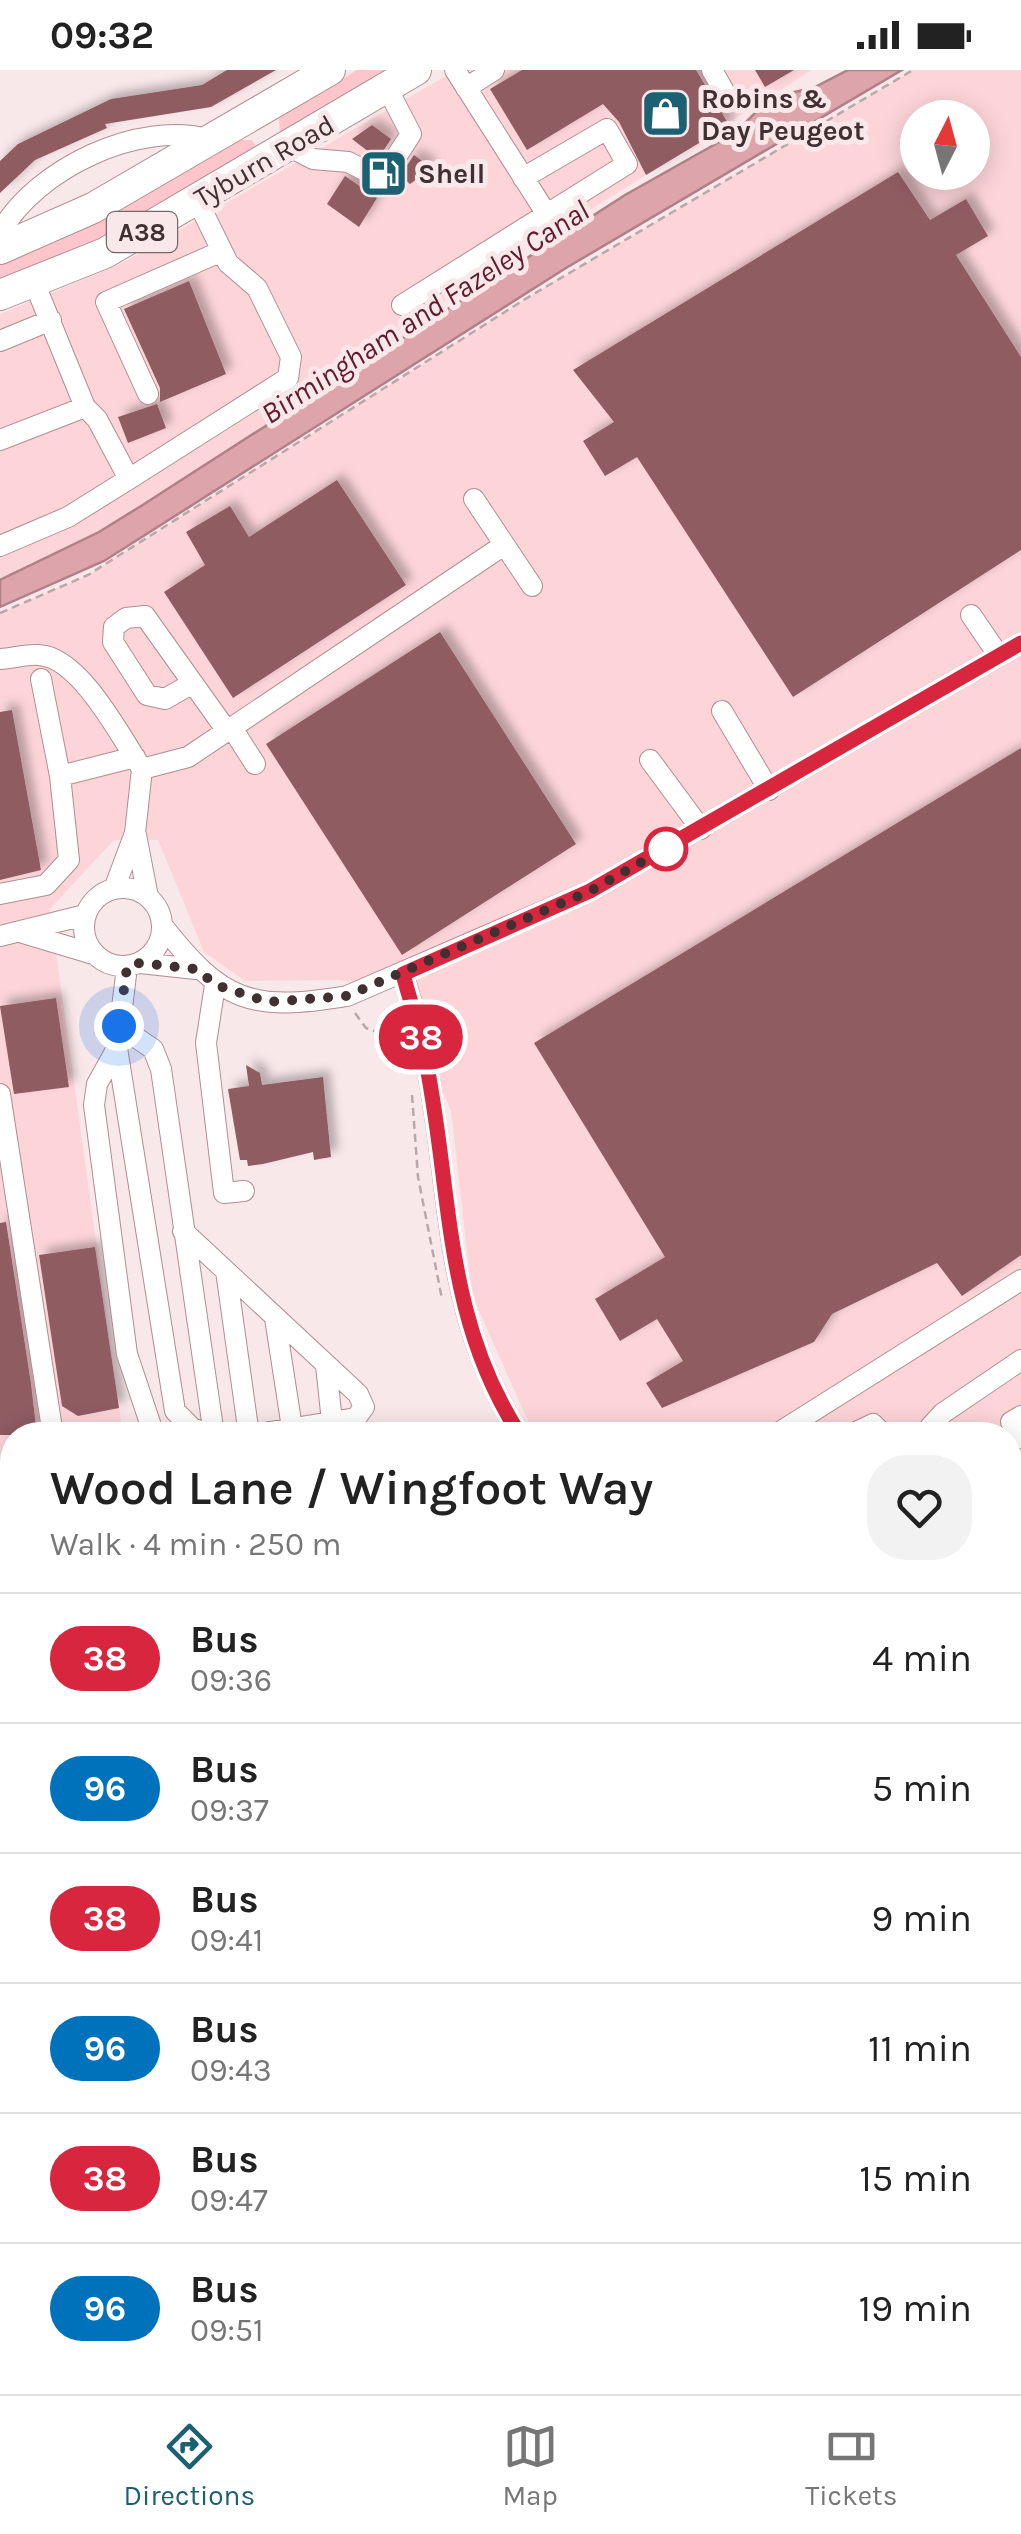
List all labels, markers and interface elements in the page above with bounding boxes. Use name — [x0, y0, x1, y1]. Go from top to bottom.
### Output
text: 09:32 — [50, 13, 154, 58]
place label: Robins & Day Peugeot — [701, 82, 864, 147]
shop icon: Robins & Day Peugeot — [640, 88, 692, 140]
north arrow — [900, 100, 990, 190]
map controls — [900, 100, 990, 190]
street label: Tyburn Road — [188, 108, 340, 214]
fuel station icon: Shell — [357, 147, 409, 199]
place label: Shell — [418, 157, 485, 190]
water label: Birmingham and Fazeley Canal — [254, 192, 596, 432]
road number: A38 — [107, 212, 177, 252]
unlabelled marker — [645, 828, 687, 870]
your location — [94, 1001, 144, 1051]
line badge: 38 — [376, 1004, 466, 1070]
text: 38 — [399, 1017, 443, 1058]
button: heart — [867, 1455, 972, 1560]
text: Wood Lane / Wingfoot Way — [50, 1460, 653, 1516]
text: Walk · 4 min · 250 m — [50, 1526, 341, 1563]
text: Bus — [190, 1617, 259, 1662]
text: 4 min — [872, 1636, 972, 1681]
text: 38 — [83, 1638, 127, 1679]
text: 09:36 — [190, 1662, 272, 1699]
text: Bus — [190, 1747, 259, 1792]
text: 5 min — [872, 1766, 972, 1811]
text: 96 — [84, 1768, 126, 1809]
text: 09:37 — [190, 1792, 269, 1829]
text: Bus — [190, 1877, 259, 1922]
text: 9 min — [871, 1896, 972, 1941]
text: 38 — [83, 1898, 127, 1939]
text: 09:41 — [190, 1922, 263, 1959]
text: Bus — [190, 2007, 259, 2052]
text: 11 min — [868, 2026, 972, 2071]
text: 96 — [84, 2028, 126, 2069]
text: 09:43 — [190, 2052, 272, 2089]
text: Bus — [190, 2137, 259, 2182]
text: 15 min — [859, 2156, 972, 2201]
text: 38 — [83, 2158, 127, 2199]
text: 09:47 — [190, 2182, 268, 2219]
text: Bus — [190, 2267, 259, 2312]
text: 19 min — [859, 2286, 972, 2331]
text: 96 — [84, 2288, 126, 2329]
text: 09:51 — [190, 2312, 264, 2349]
tab: Directions — [124, 2419, 255, 2512]
tab: Map — [502, 2419, 558, 2512]
tab: Tickets — [805, 2419, 897, 2512]

